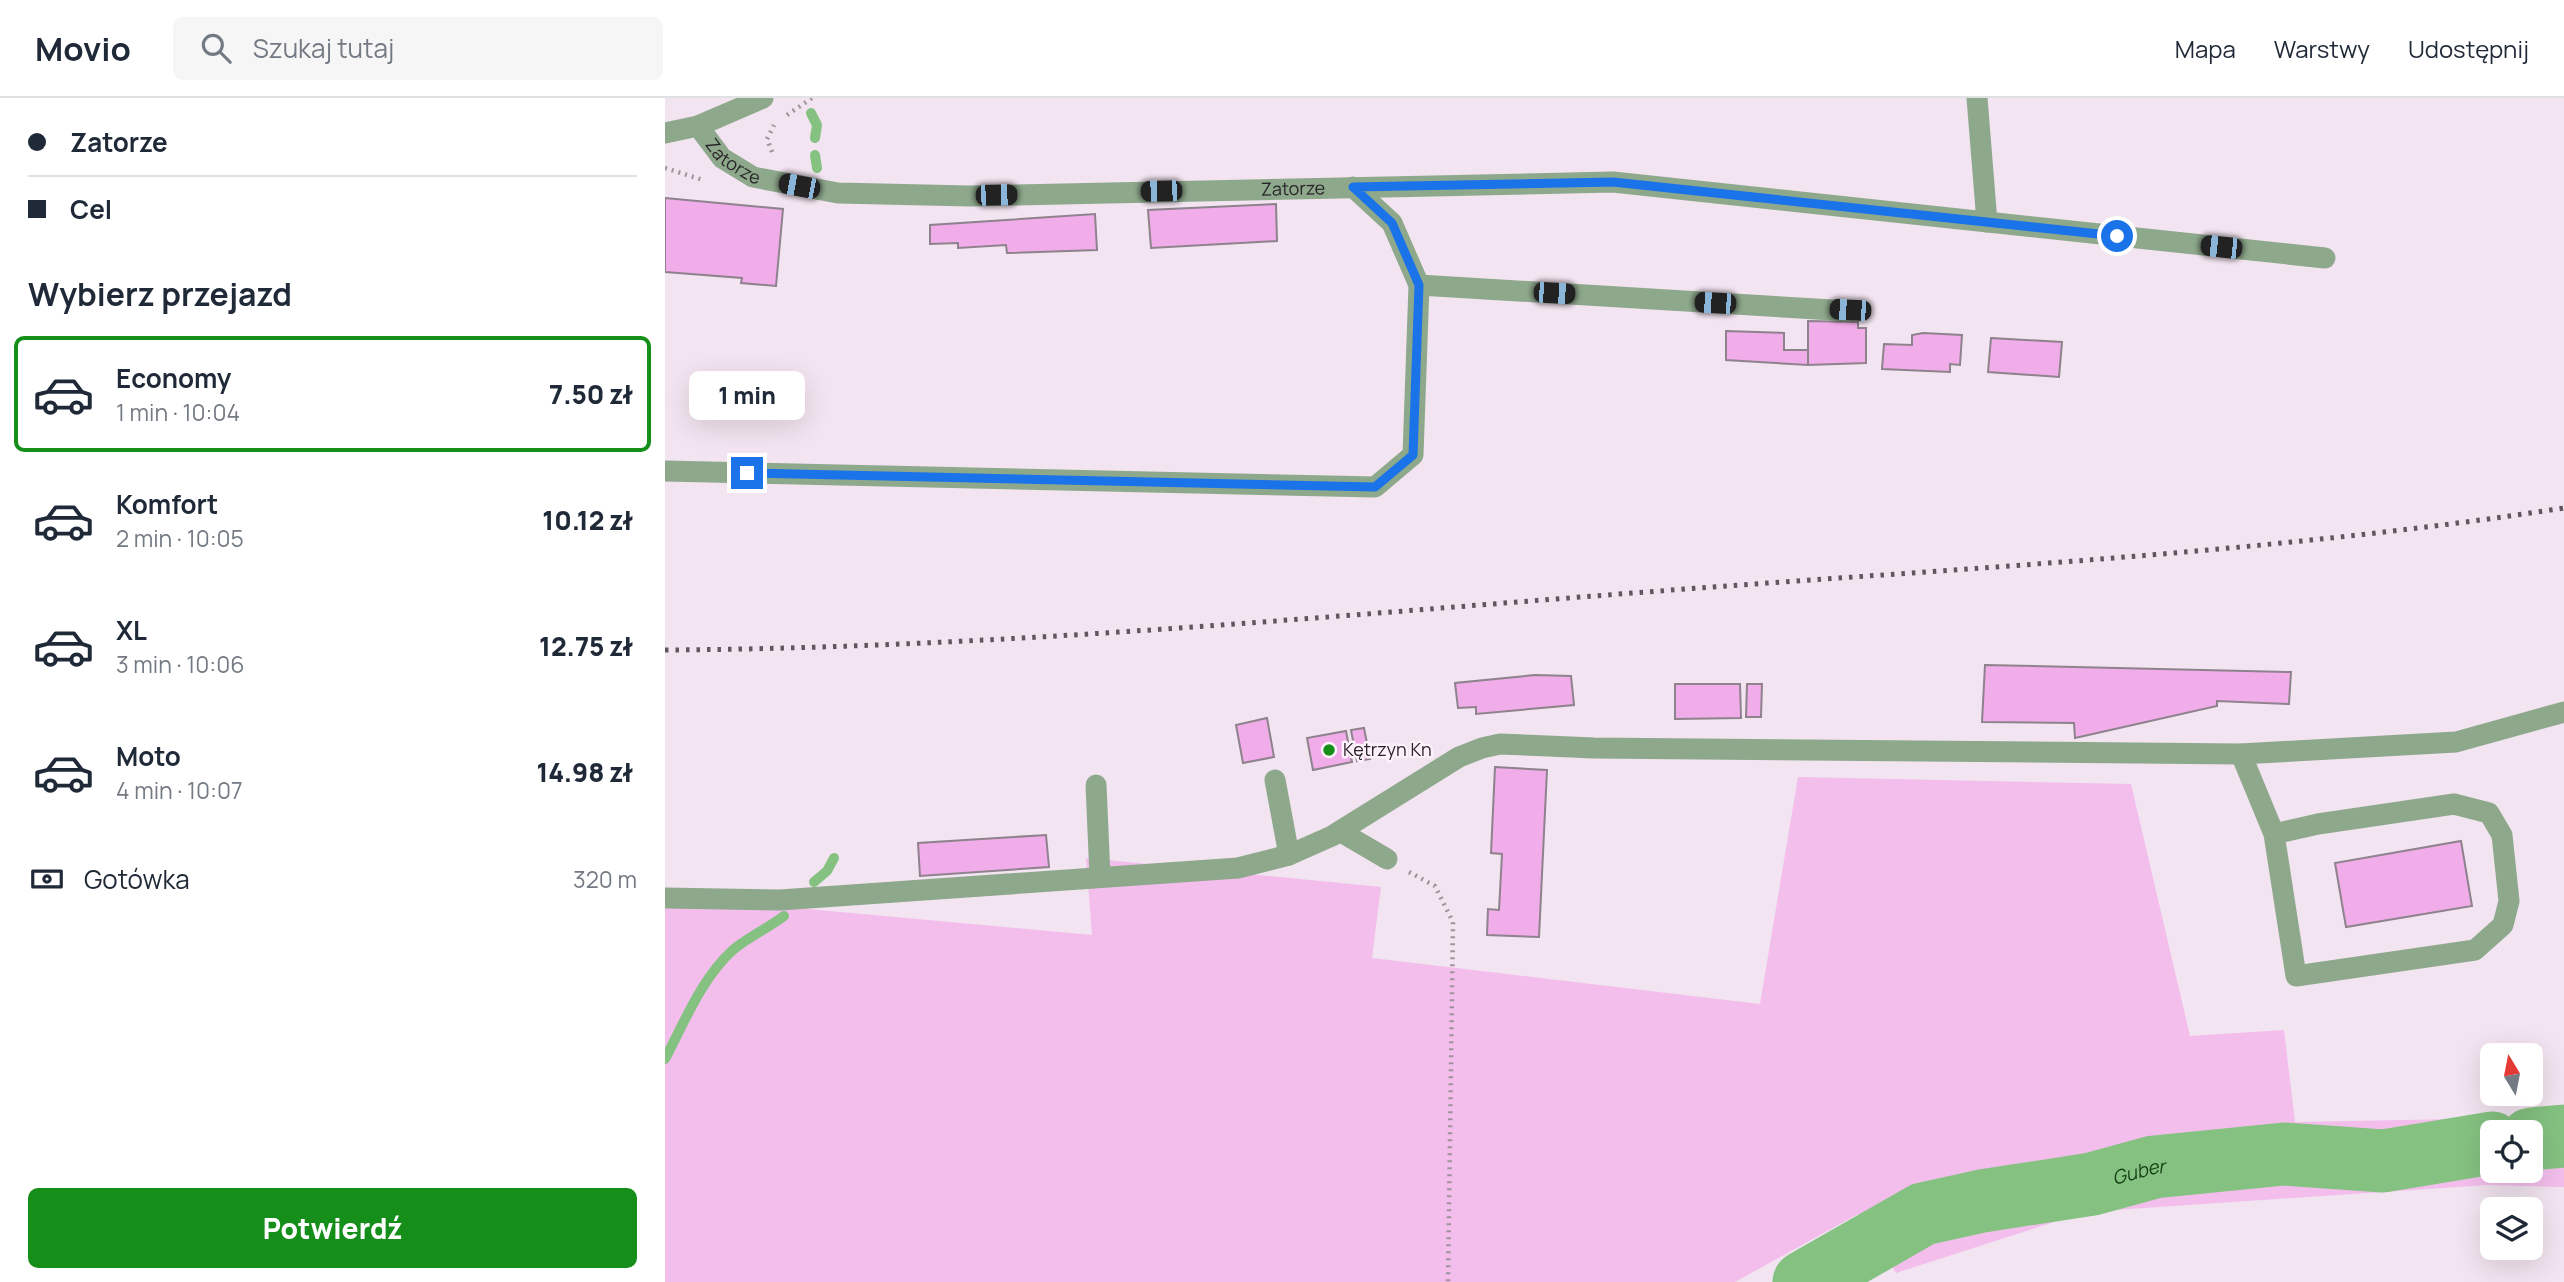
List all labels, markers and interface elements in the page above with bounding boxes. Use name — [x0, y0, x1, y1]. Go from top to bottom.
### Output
search box — [173, 17, 663, 80]
text: Movio — [35, 26, 131, 71]
icon: search — [197, 29, 235, 67]
text: Szukaj tutaj — [253, 30, 394, 66]
text: Mapa — [2175, 32, 2236, 65]
text: Warstwy — [2274, 32, 2370, 65]
text: Udostępnij — [2408, 32, 2529, 65]
text: Zatorze — [70, 124, 168, 160]
street label: Zatorze — [700, 133, 762, 189]
car — [777, 172, 822, 200]
street label: Zatorze — [1261, 175, 1325, 201]
car — [1140, 180, 1183, 202]
car — [975, 184, 1018, 206]
text: Cel — [70, 191, 112, 227]
route start — [2101, 220, 2133, 252]
car — [2200, 234, 2243, 260]
text: Wybierz przejazd — [28, 272, 292, 316]
car — [1533, 281, 1576, 305]
car — [1694, 291, 1737, 315]
car — [1829, 298, 1872, 322]
text: Economy — [116, 360, 231, 396]
icon: car — [32, 363, 95, 426]
callout: 1 min — [689, 372, 805, 420]
text: 7.50 zł — [549, 376, 633, 412]
text: 1 min — [718, 379, 776, 411]
text: 1 min · 10:04 — [116, 396, 240, 428]
route end — [731, 457, 763, 489]
text: Komfort — [116, 486, 218, 522]
icon: car — [32, 489, 95, 552]
text: 10.12 zł — [542, 502, 633, 538]
text: 2 min · 10:05 — [116, 522, 244, 554]
text: XL — [116, 612, 147, 648]
icon: car — [32, 615, 95, 678]
text: 12.75 zł — [539, 628, 633, 664]
text: 3 min · 10:06 — [116, 648, 244, 680]
place label: Kętrzyn Kn — [1343, 737, 1432, 761]
text: Moto — [116, 738, 181, 774]
icon: car — [32, 741, 95, 804]
marker: Kętrzyn Kn — [1321, 742, 1337, 758]
text: 14.98 zł — [536, 754, 633, 790]
text: 4 min · 10:07 — [116, 774, 243, 806]
icon: cash — [28, 860, 66, 898]
text: Gotówka — [84, 861, 190, 897]
text: 320 m — [573, 863, 637, 895]
north arrow — [2480, 1043, 2543, 1106]
map controls — [2480, 1043, 2543, 1260]
button: locate — [2480, 1120, 2543, 1183]
water label: Guber — [2109, 1153, 2168, 1191]
button: Potwierdź — [28, 1188, 637, 1268]
button: layers — [2480, 1197, 2543, 1260]

